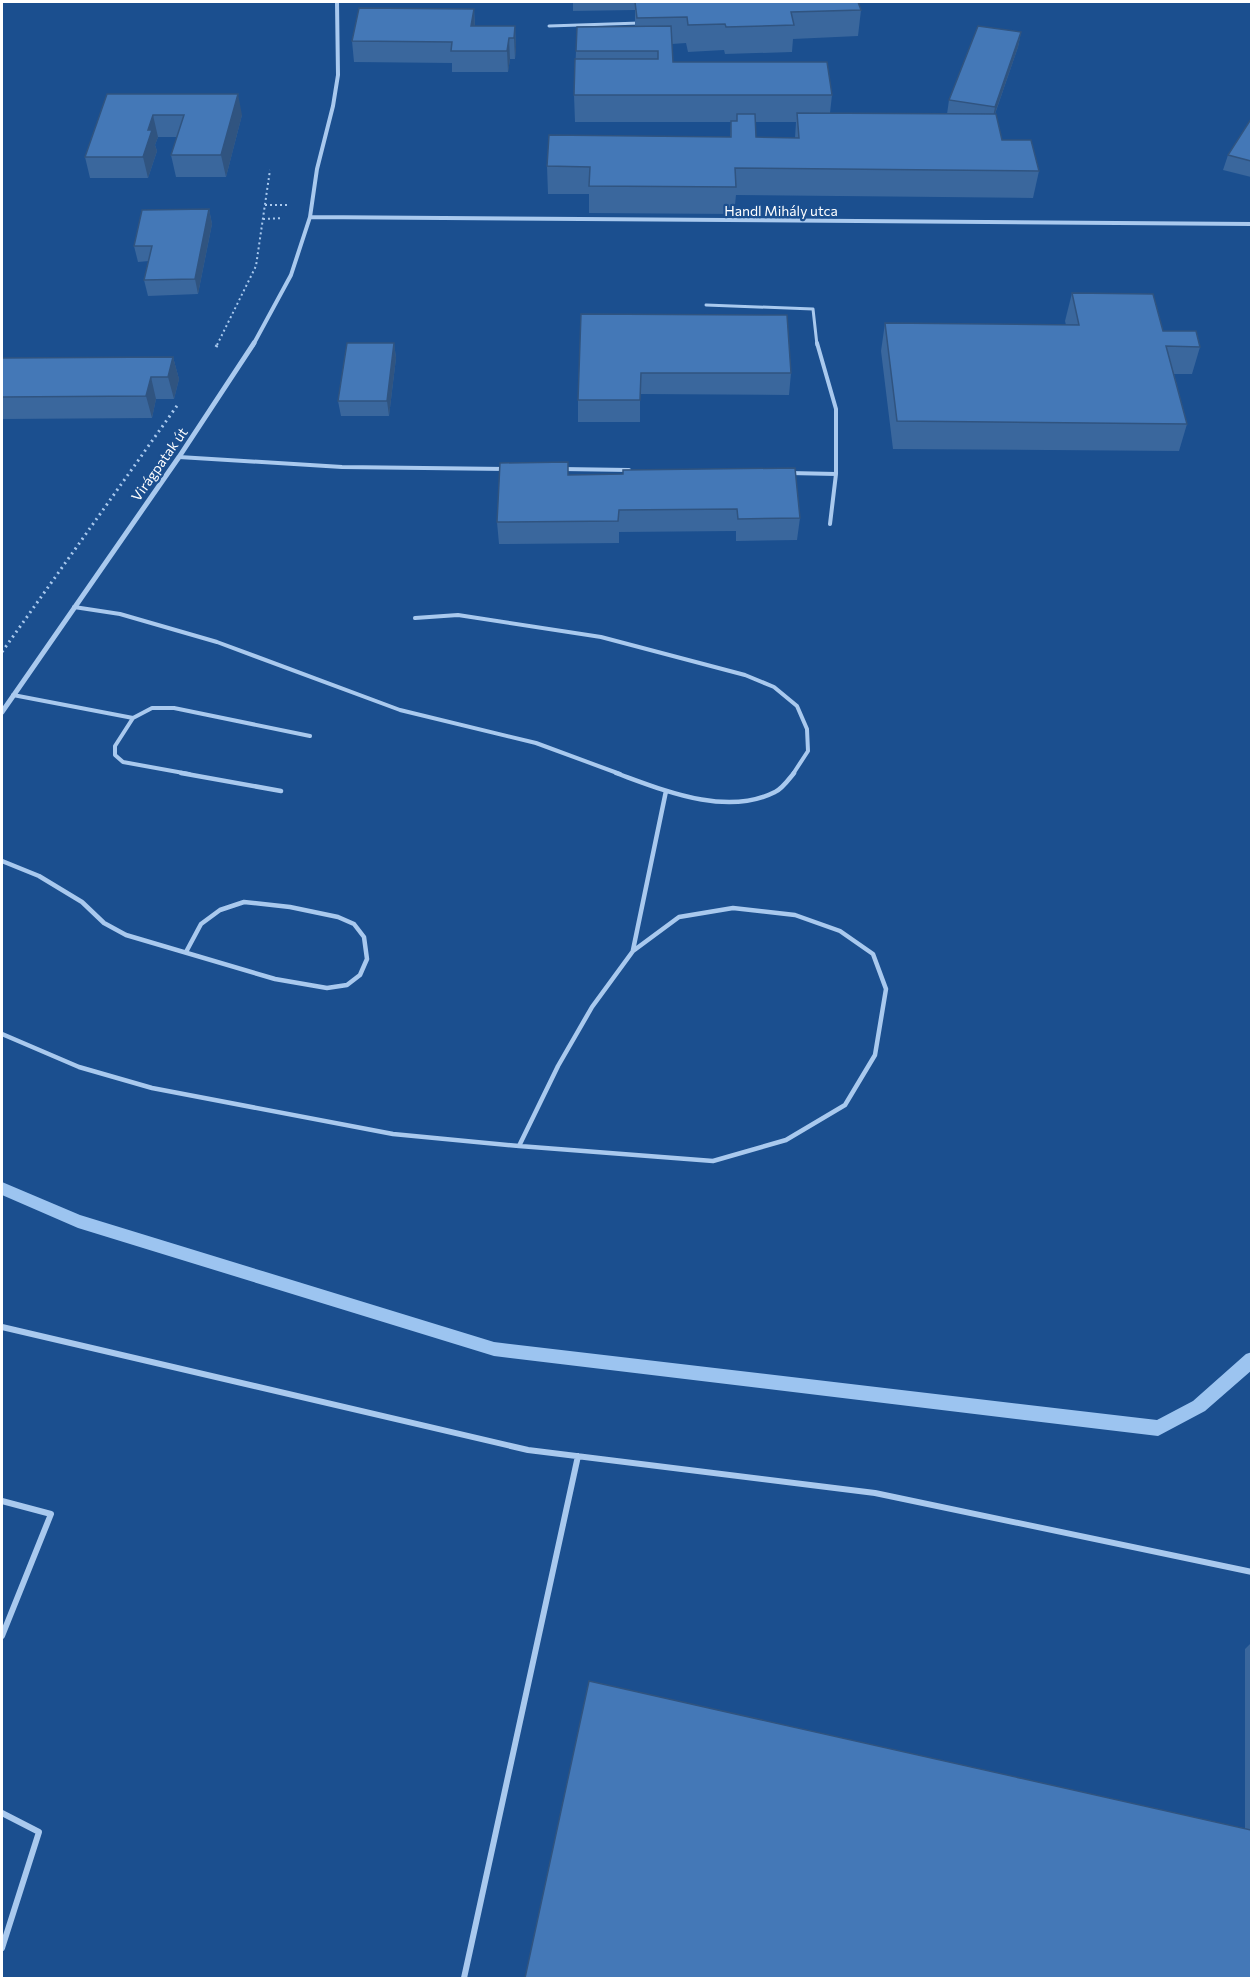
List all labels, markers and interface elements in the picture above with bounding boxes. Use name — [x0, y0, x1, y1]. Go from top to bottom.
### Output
street label: Handl Mihály utca — [724, 202, 838, 219]
street label: Virágpatak út — [127, 424, 191, 504]

